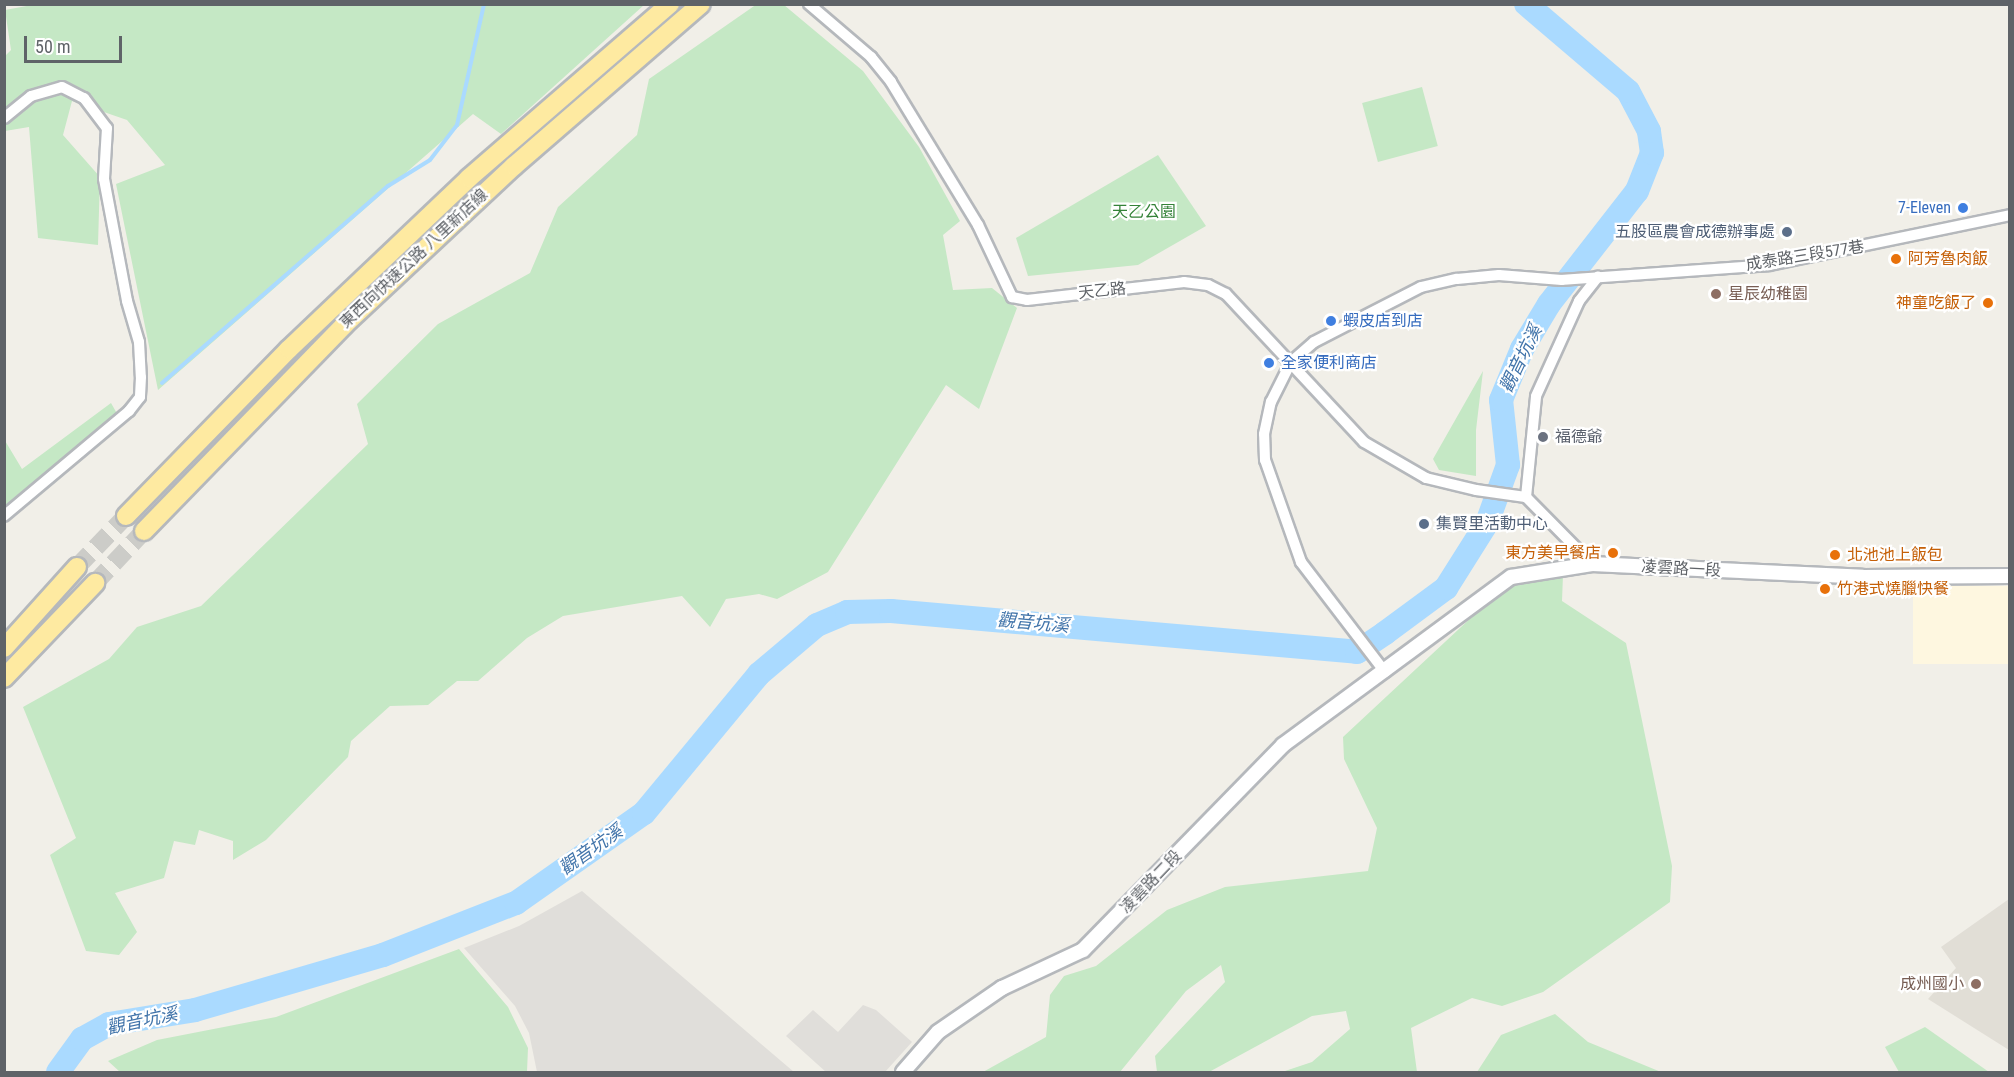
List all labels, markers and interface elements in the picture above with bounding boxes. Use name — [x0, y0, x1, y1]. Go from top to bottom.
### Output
scale bar — [27, 24, 124, 62]
text: 50 m — [35, 36, 70, 57]
street label: 東西向快速公路 八里新店線 — [336, 185, 492, 333]
place label: 7-Eleven — [1898, 198, 1951, 218]
marker: 7-Eleven — [1956, 201, 1970, 215]
park label: 天乙公園 — [1112, 202, 1176, 222]
place label: 五股區農會成德辦事處 — [1615, 222, 1775, 242]
marker: 五股區農會成德辦事處 — [1780, 225, 1794, 239]
street label: 成泰路三段577巷 — [1744, 237, 1866, 275]
place label: 阿芳魯肉飯 — [1908, 249, 1988, 269]
marker: 阿芳魯肉飯 — [1889, 252, 1903, 266]
street label: 天乙路 — [1077, 279, 1127, 303]
place label: 星辰幼稚園 — [1728, 284, 1808, 304]
marker: 星辰幼稚園 — [1709, 287, 1723, 301]
place label: 神童吃飯了 — [1896, 293, 1976, 313]
marker: 神童吃飯了 — [1981, 296, 1995, 310]
place label: 蝦皮店到店 — [1343, 311, 1423, 331]
marker: 蝦皮店到店 — [1324, 314, 1338, 328]
water label: 觀音坑溪 — [1496, 322, 1546, 396]
place label: 全家便利商店 — [1281, 353, 1377, 373]
marker: 全家便利商店 — [1262, 356, 1276, 370]
place label: 福德爺 — [1555, 427, 1603, 447]
marker: 福德爺 — [1536, 430, 1550, 444]
place label: 集賢里活動中心 — [1436, 514, 1548, 534]
marker: 集賢里活動中心 — [1417, 517, 1431, 531]
place label: 東方美早餐店 — [1505, 543, 1601, 563]
place label: 北池池上飯包 — [1847, 545, 1943, 565]
marker: 東方美早餐店 — [1606, 546, 1620, 560]
marker: 北池池上飯包 — [1828, 548, 1842, 562]
street label: 凌雲路一段 — [1641, 557, 1721, 581]
place label: 竹港式燒臘快餐 — [1837, 579, 1949, 599]
marker: 竹港式燒臘快餐 — [1818, 582, 1832, 596]
water label: 觀音坑溪 — [996, 609, 1070, 637]
water label: 觀音坑溪 — [555, 821, 627, 879]
street label: 凌雲路二段 — [1116, 847, 1186, 917]
place label: 成州國小 — [1900, 974, 1964, 994]
marker: 成州國小 — [1969, 977, 1983, 991]
water label: 觀音坑溪 — [105, 1003, 179, 1039]

